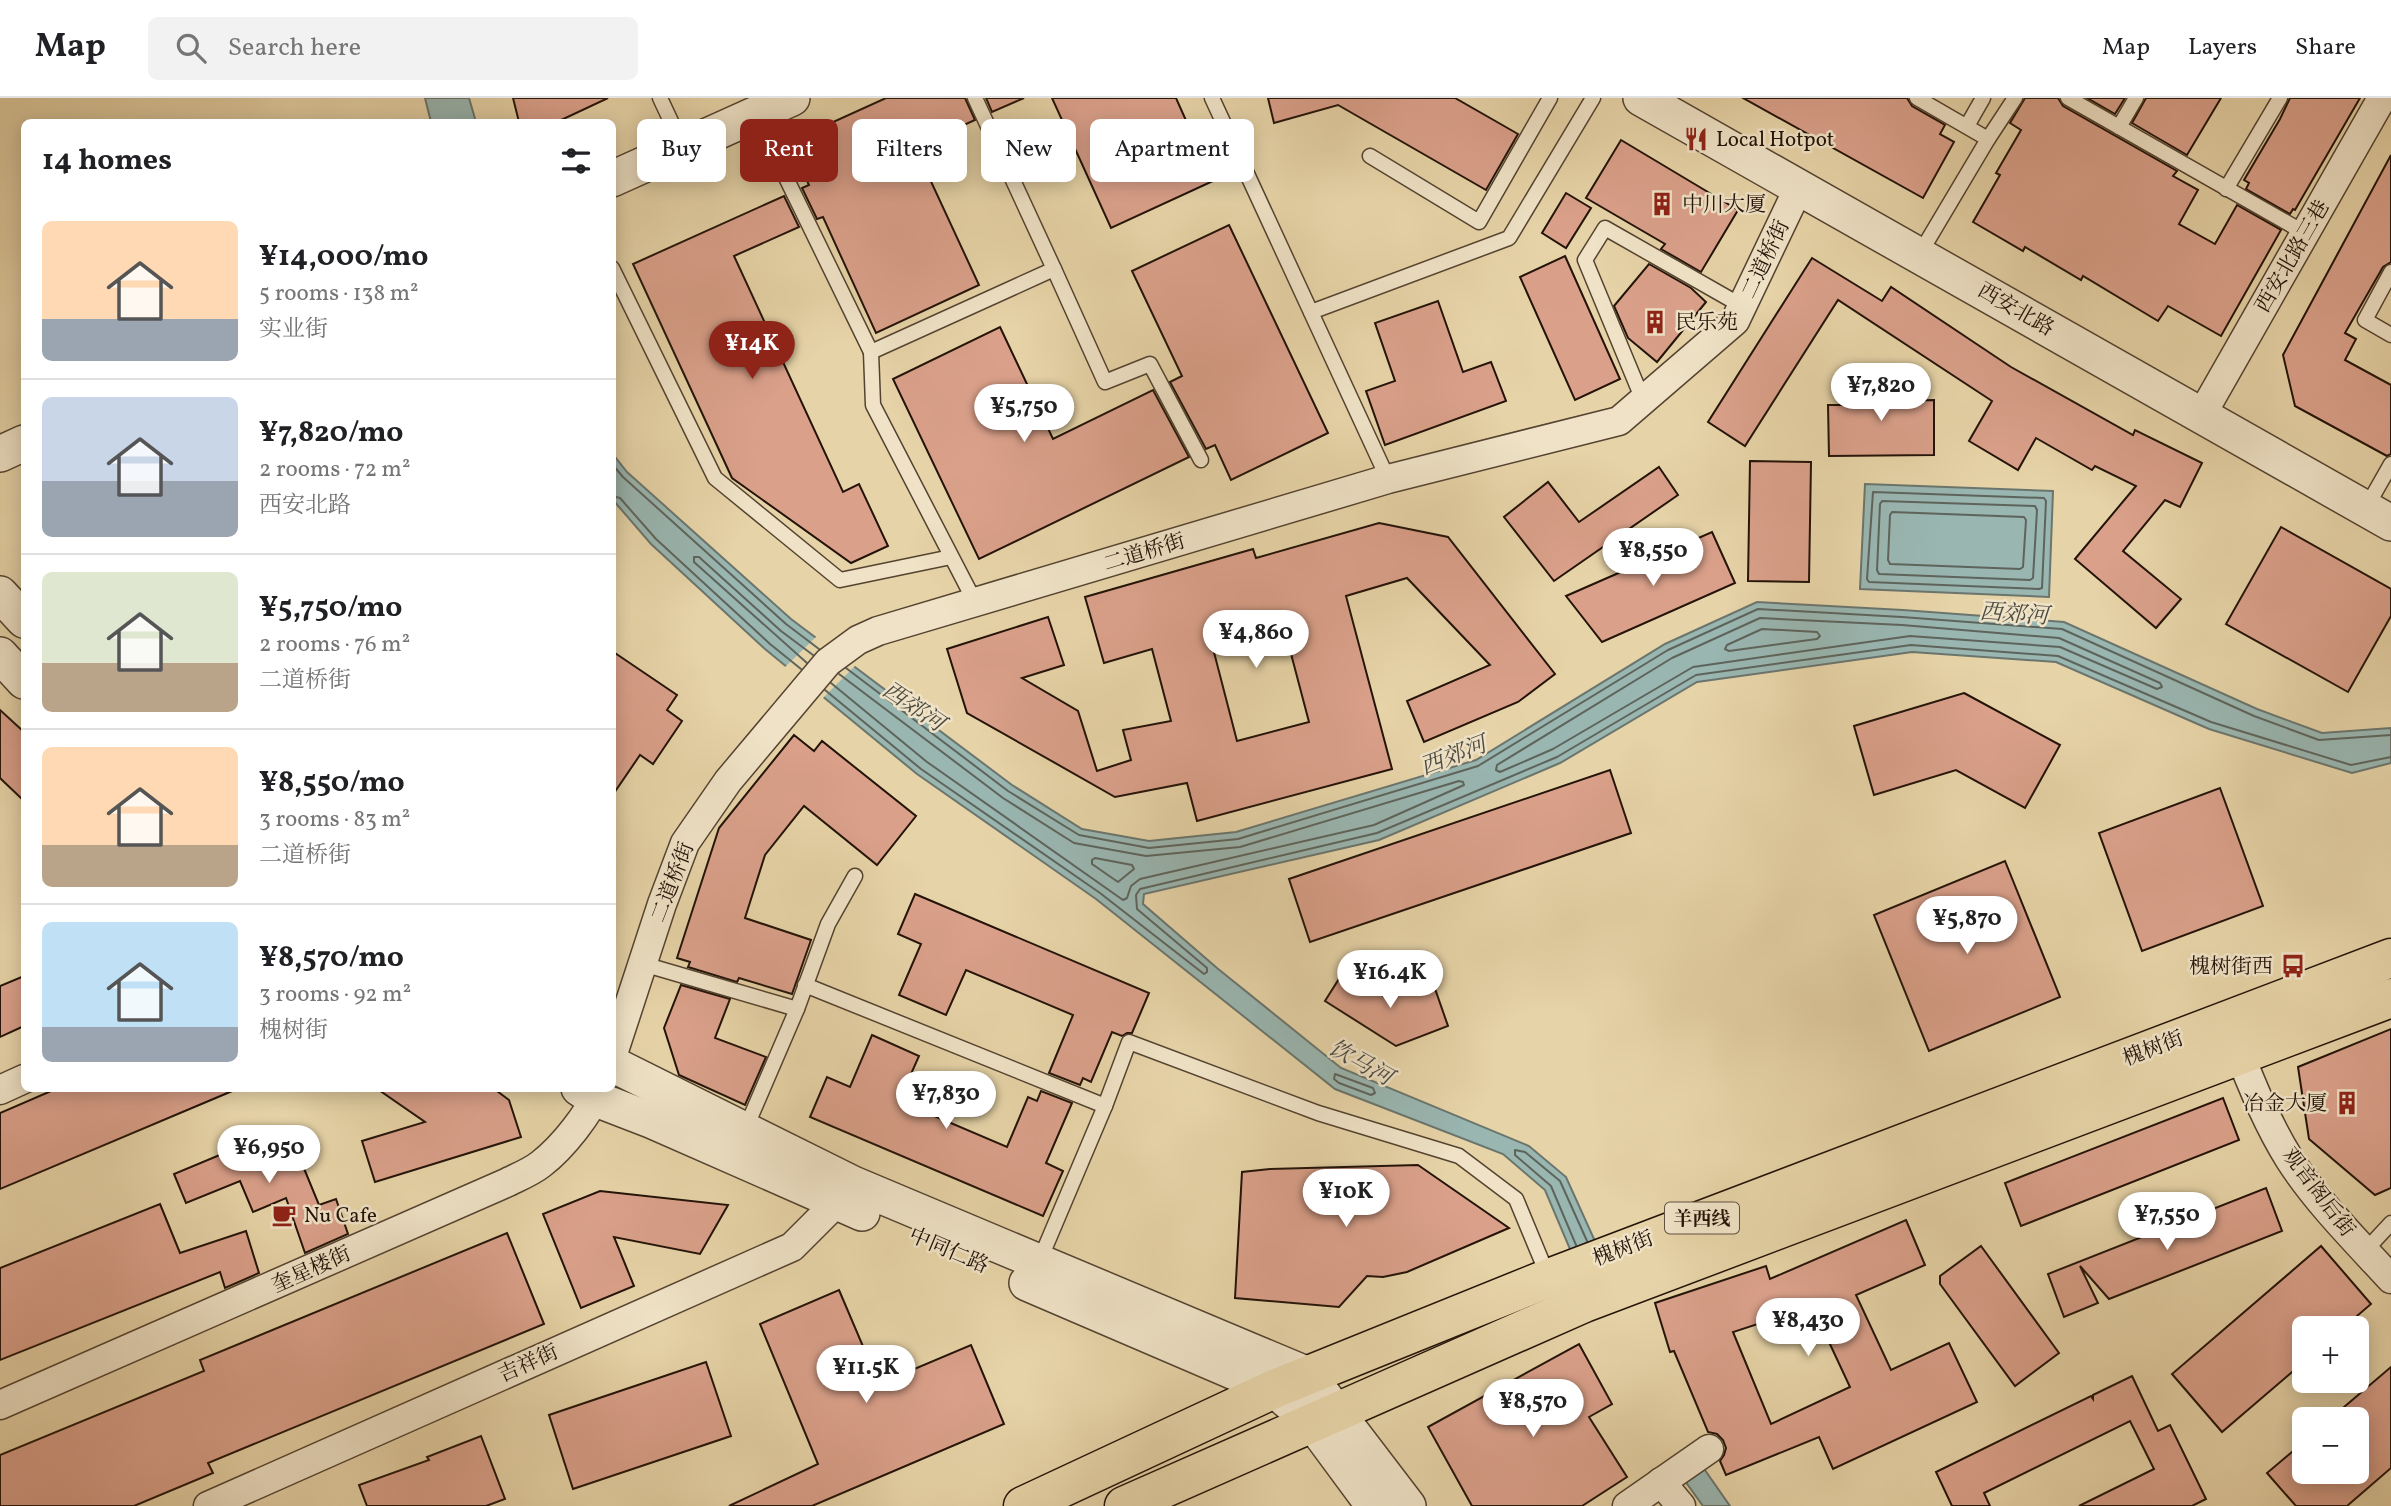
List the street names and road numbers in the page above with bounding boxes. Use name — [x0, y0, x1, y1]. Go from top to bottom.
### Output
street label: 西安北路三巷 — [2249, 195, 2337, 319]
street label: 二道桥街 — [1735, 215, 1797, 304]
street label: 西安北路 — [1972, 277, 2059, 344]
street label: 二道桥街 — [1100, 527, 1189, 580]
street label: 二道桥街 — [645, 838, 702, 927]
street label: 槐树街 — [2119, 1025, 2188, 1074]
street label: 观音阁后街 — [2275, 1142, 2361, 1244]
road number: 羊西线 — [1665, 1202, 1739, 1234]
street label: 中同仁路 — [904, 1222, 993, 1281]
street label: 槐树街 — [1589, 1225, 1658, 1274]
street label: 奎星楼街 — [267, 1240, 356, 1301]
street label: 吉祥街 — [494, 1338, 563, 1390]

